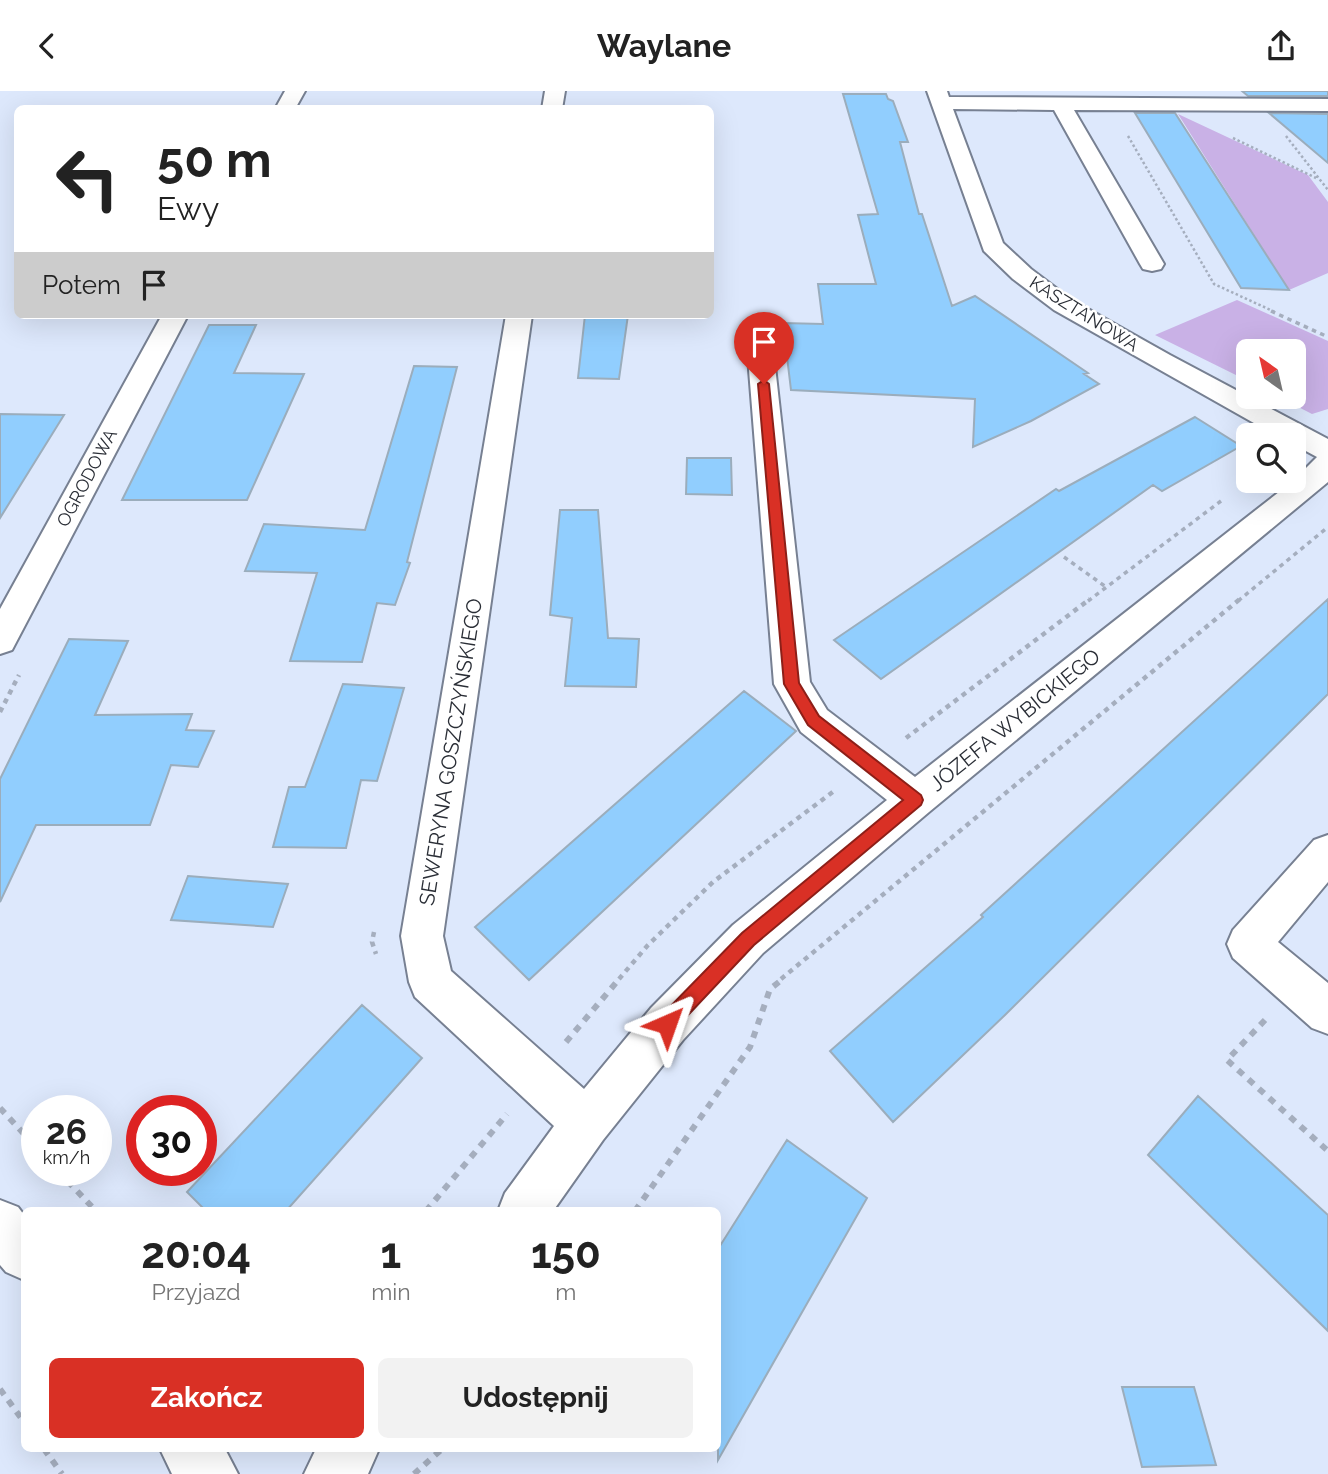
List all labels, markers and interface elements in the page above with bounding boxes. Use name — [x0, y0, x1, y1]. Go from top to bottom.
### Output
icon: back — [28, 27, 66, 65]
text: Waylane — [597, 27, 731, 64]
icon: share — [1262, 27, 1300, 65]
text: 50 m — [157, 131, 272, 188]
icon: left — [42, 133, 133, 224]
text: Ewy — [157, 190, 219, 227]
icon: arrive — [135, 266, 173, 304]
text: Potem — [42, 270, 121, 300]
street label: KASZTANOWA — [1026, 272, 1143, 355]
pin — [734, 312, 794, 384]
icon: arrive — [745, 323, 783, 361]
north arrow — [1236, 339, 1306, 409]
map controls — [1236, 339, 1306, 493]
button: search — [1236, 423, 1306, 493]
street label: OGRODOWA — [52, 425, 121, 530]
street label: SEWERYNA GOSZCZYŃSKIEGO — [414, 596, 487, 907]
street label: JÓZEFA WYBICKIEGO — [924, 643, 1105, 796]
position arrow — [630, 987, 704, 1061]
speed limit sign: 30 — [126, 1095, 217, 1186]
text: 26 — [46, 1111, 87, 1152]
text: km/h — [43, 1147, 90, 1168]
text: 20:04 — [141, 1229, 251, 1278]
text: 1 — [381, 1229, 401, 1278]
text: 150 — [531, 1229, 601, 1278]
text: Przyjazd — [151, 1278, 241, 1305]
text: min — [371, 1278, 411, 1305]
text: m — [555, 1278, 576, 1305]
button: Zakończ — [49, 1358, 364, 1438]
button: Udostępnij — [378, 1358, 693, 1438]

